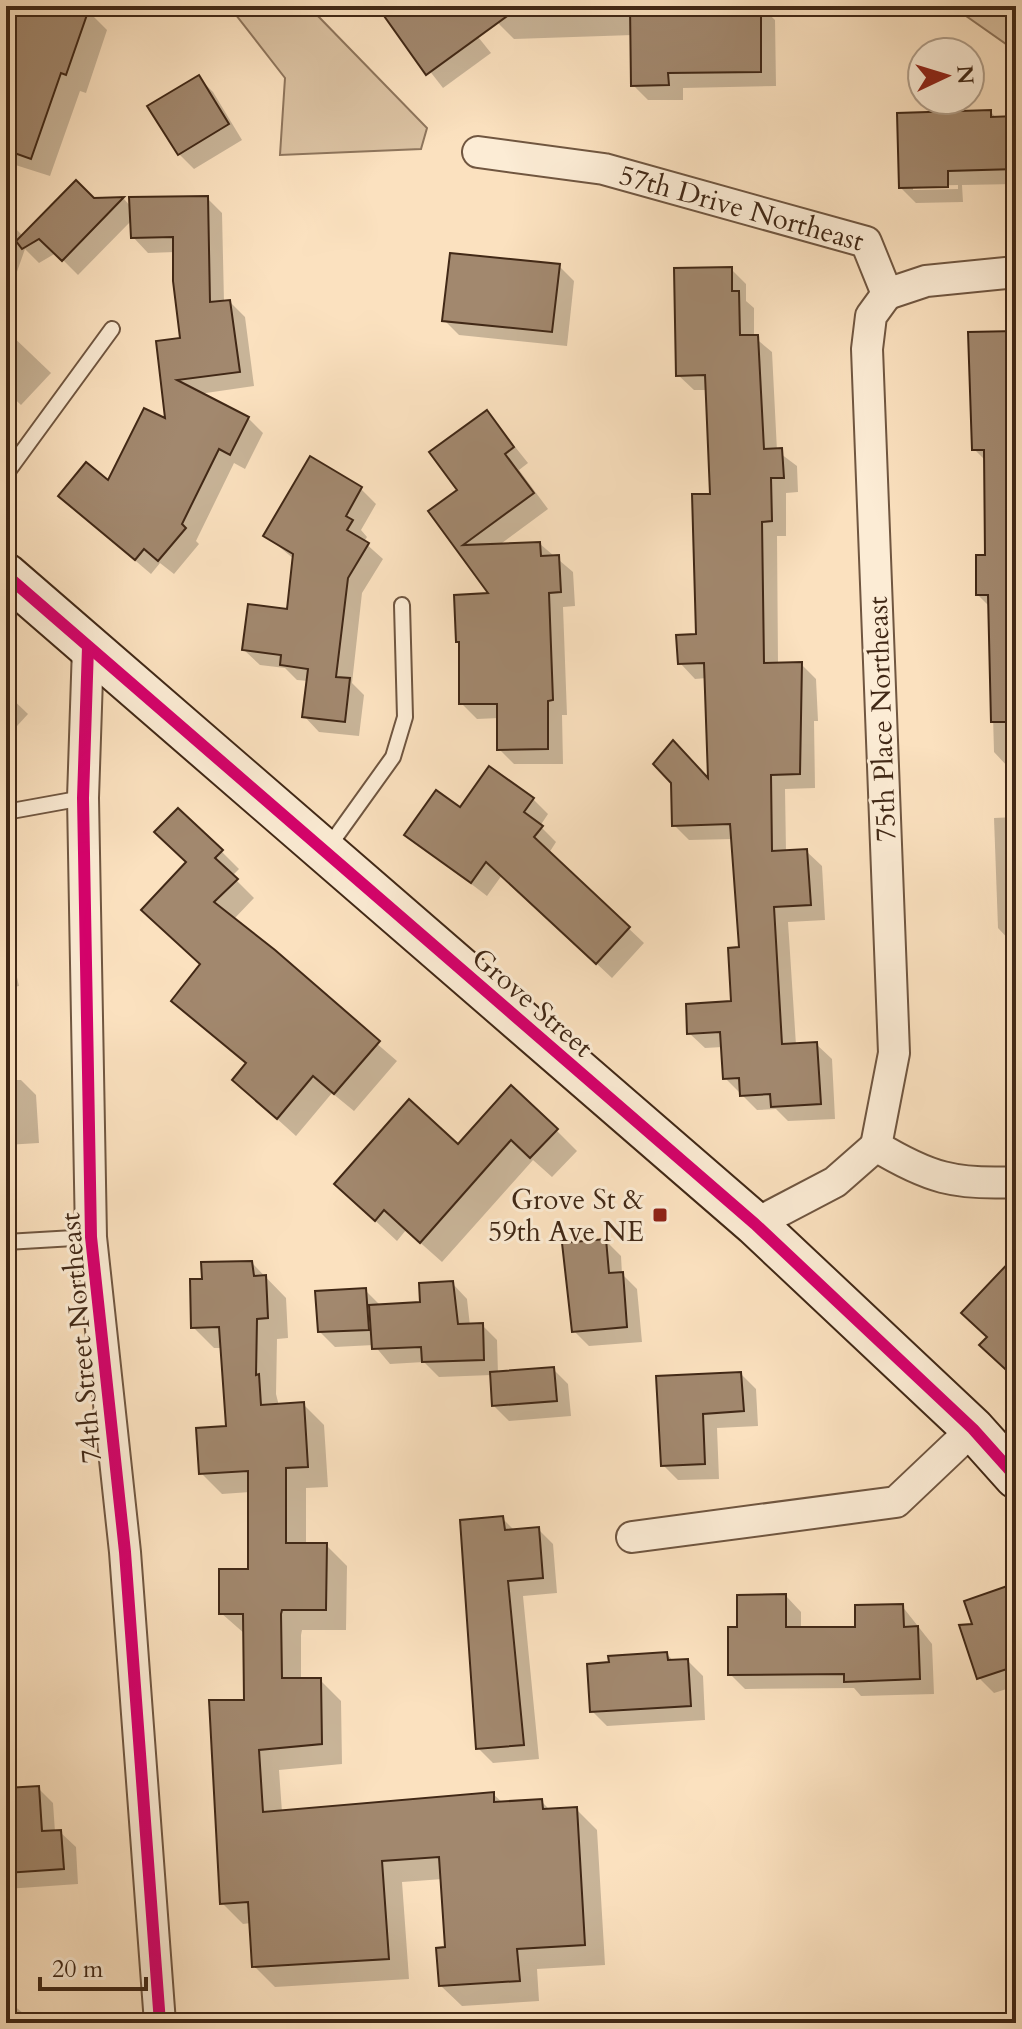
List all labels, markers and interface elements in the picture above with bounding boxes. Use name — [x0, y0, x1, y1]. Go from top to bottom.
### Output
north arrow — [906, 36, 986, 116]
text: N — [949, 64, 981, 85]
street label: 57th Drive Northeast — [615, 156, 868, 261]
street label: 75th Place Northeast — [859, 595, 905, 842]
street label: Grove Street — [464, 939, 601, 1066]
place label: Grove St & 59th Ave NE — [488, 1181, 644, 1251]
marker: Grove St & 59th Ave NE — [651, 1206, 669, 1224]
street label: 74th Street Northeast — [51, 1211, 111, 1465]
scale bar — [40, 1941, 146, 1991]
text: 20 m — [52, 1953, 104, 1986]

